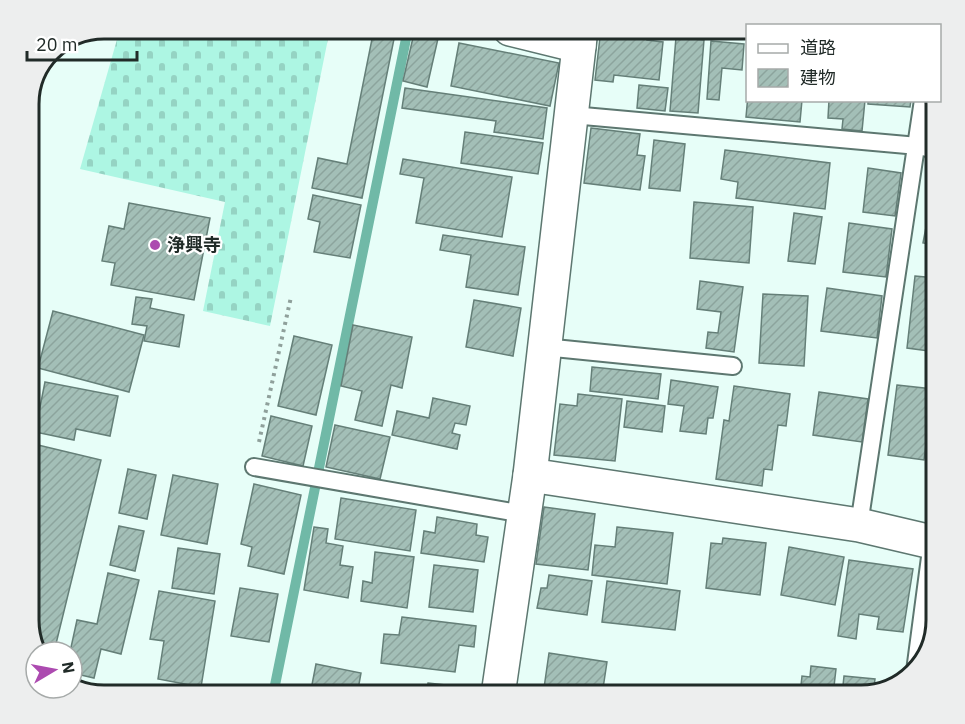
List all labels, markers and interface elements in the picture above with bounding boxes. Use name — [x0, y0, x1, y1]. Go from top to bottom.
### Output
scale bar — [27, 24, 136, 62]
legend — [746, 24, 941, 102]
text: 20 m — [36, 33, 78, 56]
text: 道路 — [800, 36, 836, 59]
text: 建物 — [800, 66, 836, 89]
place label: 浄興寺 — [167, 233, 221, 256]
marker: 浄興寺 — [148, 238, 162, 252]
north arrow — [24, 640, 84, 700]
text: N — [58, 660, 80, 675]

